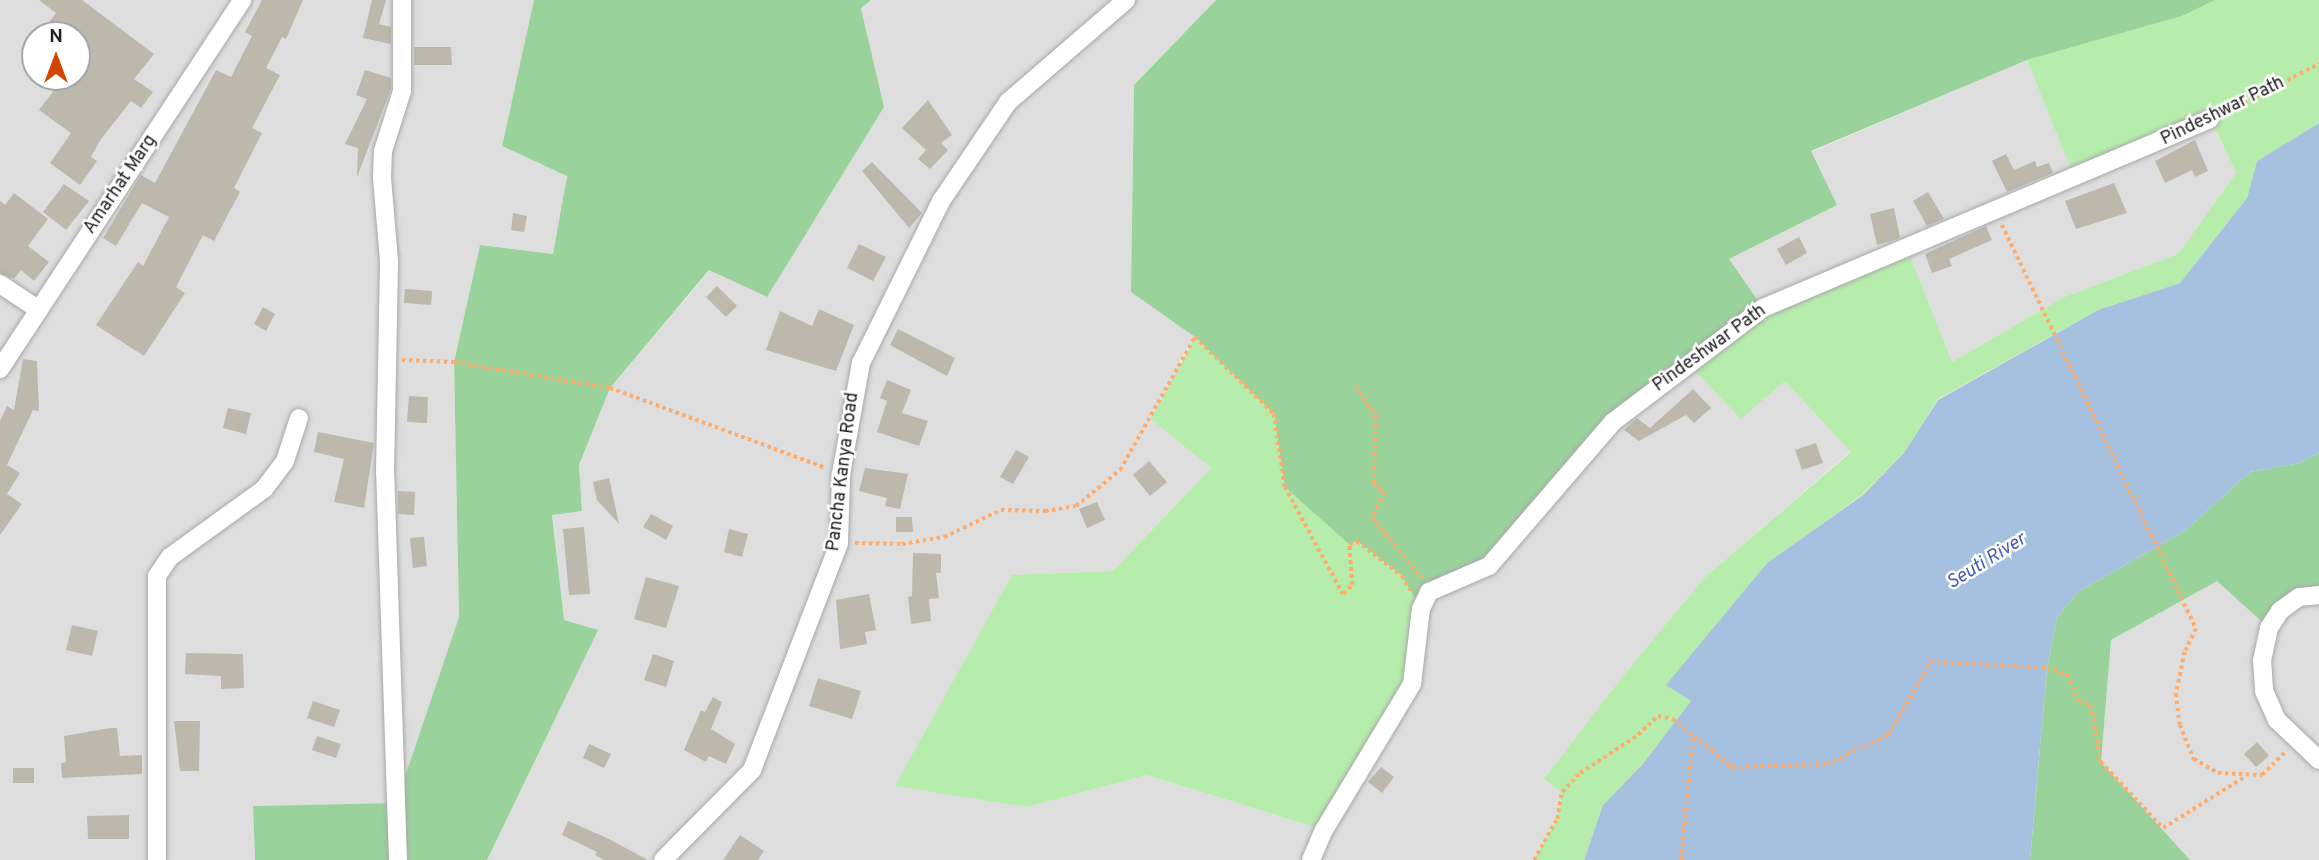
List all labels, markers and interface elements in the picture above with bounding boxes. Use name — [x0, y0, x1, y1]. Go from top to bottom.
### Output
north arrow — [21, 21, 91, 91]
text: N — [49, 25, 63, 49]
street label: Pindeshwar Path — [2158, 73, 2288, 151]
street label: Amarhat Marg — [80, 131, 162, 239]
street label: Pindeshwar Path — [1649, 301, 1771, 397]
street label: Pancha Kanya Road — [824, 391, 864, 553]
water label: Seuti River — [1943, 529, 2031, 595]

